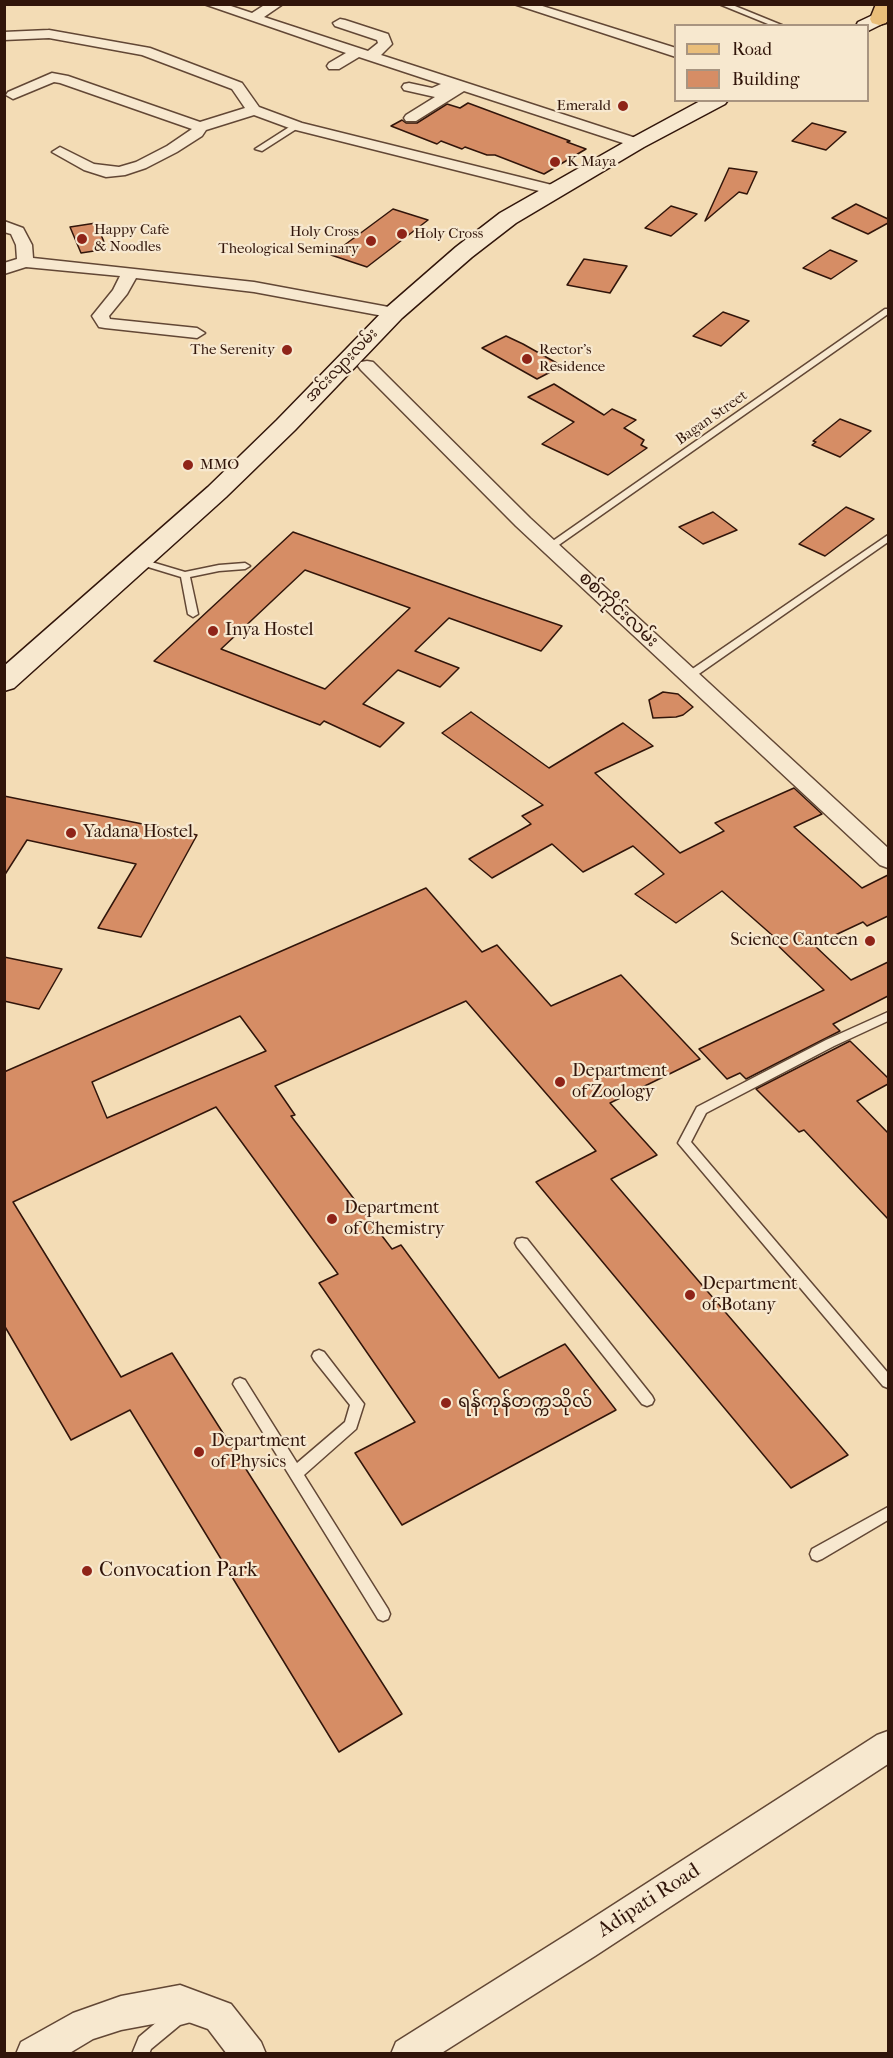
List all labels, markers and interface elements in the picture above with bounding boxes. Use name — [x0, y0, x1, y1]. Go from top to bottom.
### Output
legend — [674, 24, 869, 102]
text: Road — [732, 39, 772, 60]
text: Building — [732, 69, 799, 90]
place label: Emerald — [556, 97, 611, 115]
marker: Emerald — [616, 99, 630, 113]
place label: K Maya — [567, 153, 616, 171]
marker: K Maya — [548, 155, 562, 169]
place label: Happy Cafe & Noodles — [94, 221, 169, 256]
place label: Holy Cross Theological Seminary — [218, 223, 359, 258]
place label: Holy Cross — [414, 225, 483, 243]
marker: Holy Cross — [395, 227, 409, 241]
marker: Happy Cafe & Noodles — [75, 232, 89, 246]
marker: Holy Cross Theological Seminary — [364, 234, 378, 248]
street label: အင်းလျားလမ်း — [302, 325, 382, 407]
place label: The Serenity — [190, 341, 275, 359]
place label: Rector's Residence — [539, 341, 605, 376]
marker: The Serenity — [280, 343, 294, 357]
marker: Rector's Residence — [520, 352, 534, 366]
street label: Bagan Street — [673, 387, 751, 449]
place label: MMO — [200, 456, 239, 474]
marker: MMO — [181, 458, 195, 472]
street label: စစ်ကိုင်းလမ်း — [574, 568, 662, 652]
place label: Inya Hostel — [225, 620, 313, 642]
marker: Inya Hostel — [206, 624, 220, 638]
place label: Yadana Hostel — [83, 822, 193, 844]
marker: Yadana Hostel — [64, 826, 78, 840]
place label: Science Canteen — [730, 930, 858, 952]
marker: Science Canteen — [863, 934, 877, 948]
place label: Department of Zoology — [572, 1061, 667, 1104]
marker: Department of Zoology — [553, 1075, 567, 1089]
place label: Department of Chemistry — [344, 1198, 444, 1240]
marker: Department of Chemistry — [325, 1212, 339, 1226]
place label: Department of Botany — [702, 1274, 797, 1316]
marker: Department of Botany — [683, 1288, 697, 1302]
place label: ရန်ကုန်တက္ကသိုလ် — [458, 1392, 592, 1414]
marker: ရန်ကုန်တက္ကသိုလ် — [439, 1396, 453, 1410]
place label: Department of Physics — [211, 1431, 306, 1474]
marker: Department of Physics — [192, 1445, 206, 1459]
place label: Convocation Park — [99, 1558, 258, 1584]
marker: Convocation Park — [80, 1564, 94, 1578]
street label: Adipati Road — [593, 1858, 705, 1944]

